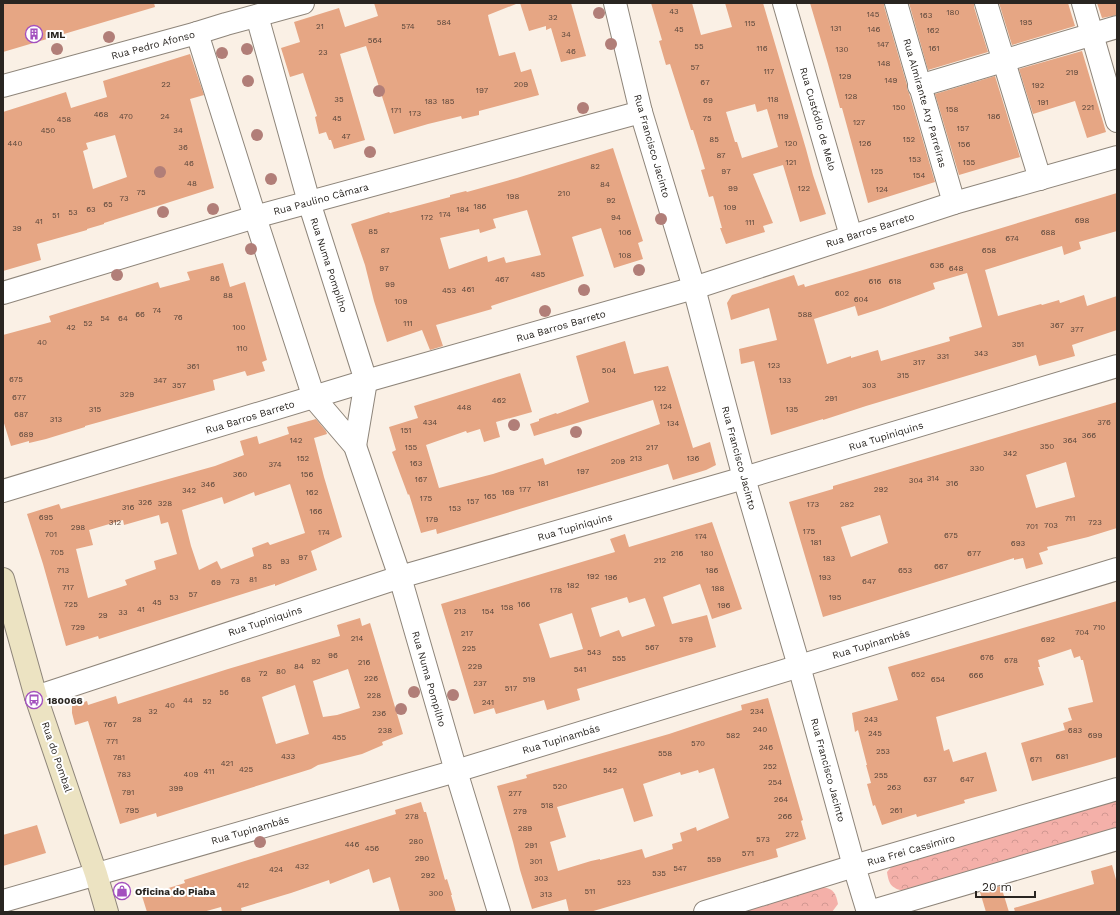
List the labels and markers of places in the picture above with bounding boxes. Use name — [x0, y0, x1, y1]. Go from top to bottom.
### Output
building icon: IML — [24, 24, 44, 44]
place label: IML — [47, 29, 65, 40]
bus stop icon: 180066 — [24, 690, 44, 710]
place label: 180066 — [47, 695, 83, 706]
shop icon: Oficina do Piaba — [112, 881, 132, 901]
place label: Oficina do Piaba — [135, 886, 215, 897]

